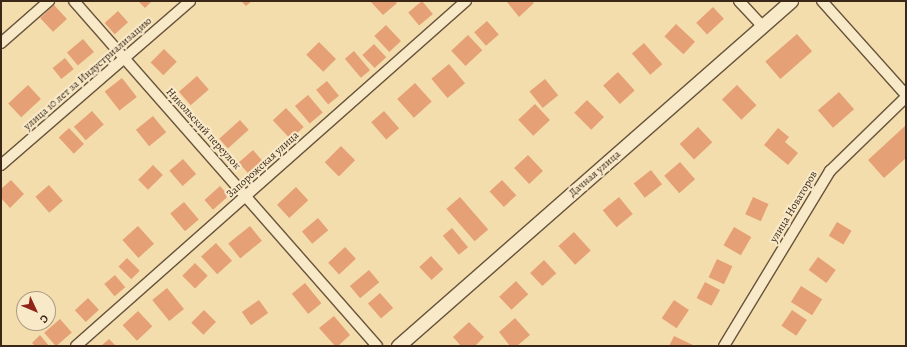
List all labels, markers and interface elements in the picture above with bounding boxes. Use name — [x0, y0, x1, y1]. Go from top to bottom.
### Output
street label: улица 10 лет за Индустриализацию — [21, 15, 155, 133]
street label: Никольский переулок — [163, 85, 243, 173]
street label: Запорожская улица — [224, 129, 302, 201]
street label: Дачная улица — [566, 148, 624, 200]
street label: улица Новаторов — [767, 169, 821, 245]
north arrow — [16, 291, 56, 331]
text: С — [37, 311, 52, 327]

